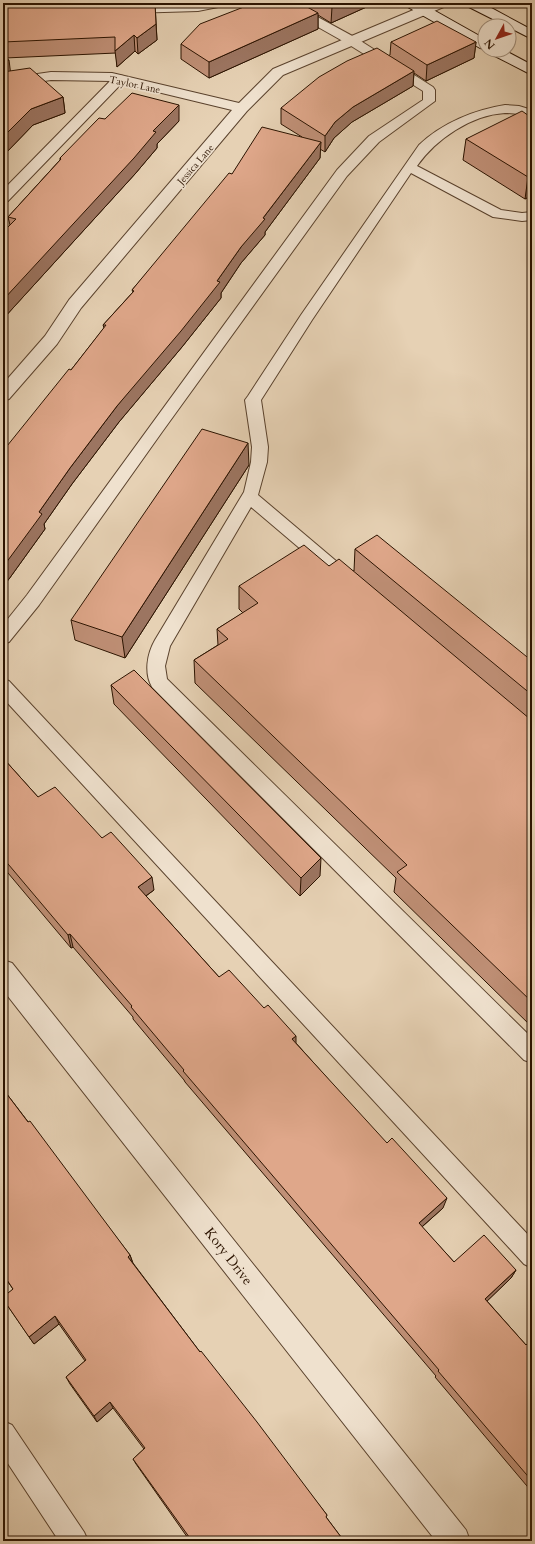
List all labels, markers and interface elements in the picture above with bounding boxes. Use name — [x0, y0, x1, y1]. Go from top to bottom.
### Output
north arrow — [477, 18, 517, 58]
text: N — [481, 35, 499, 53]
street label: Taylor Lane — [108, 73, 162, 97]
street label: Jessica Lane — [173, 141, 218, 189]
street label: Kory Drive — [200, 1224, 257, 1289]

